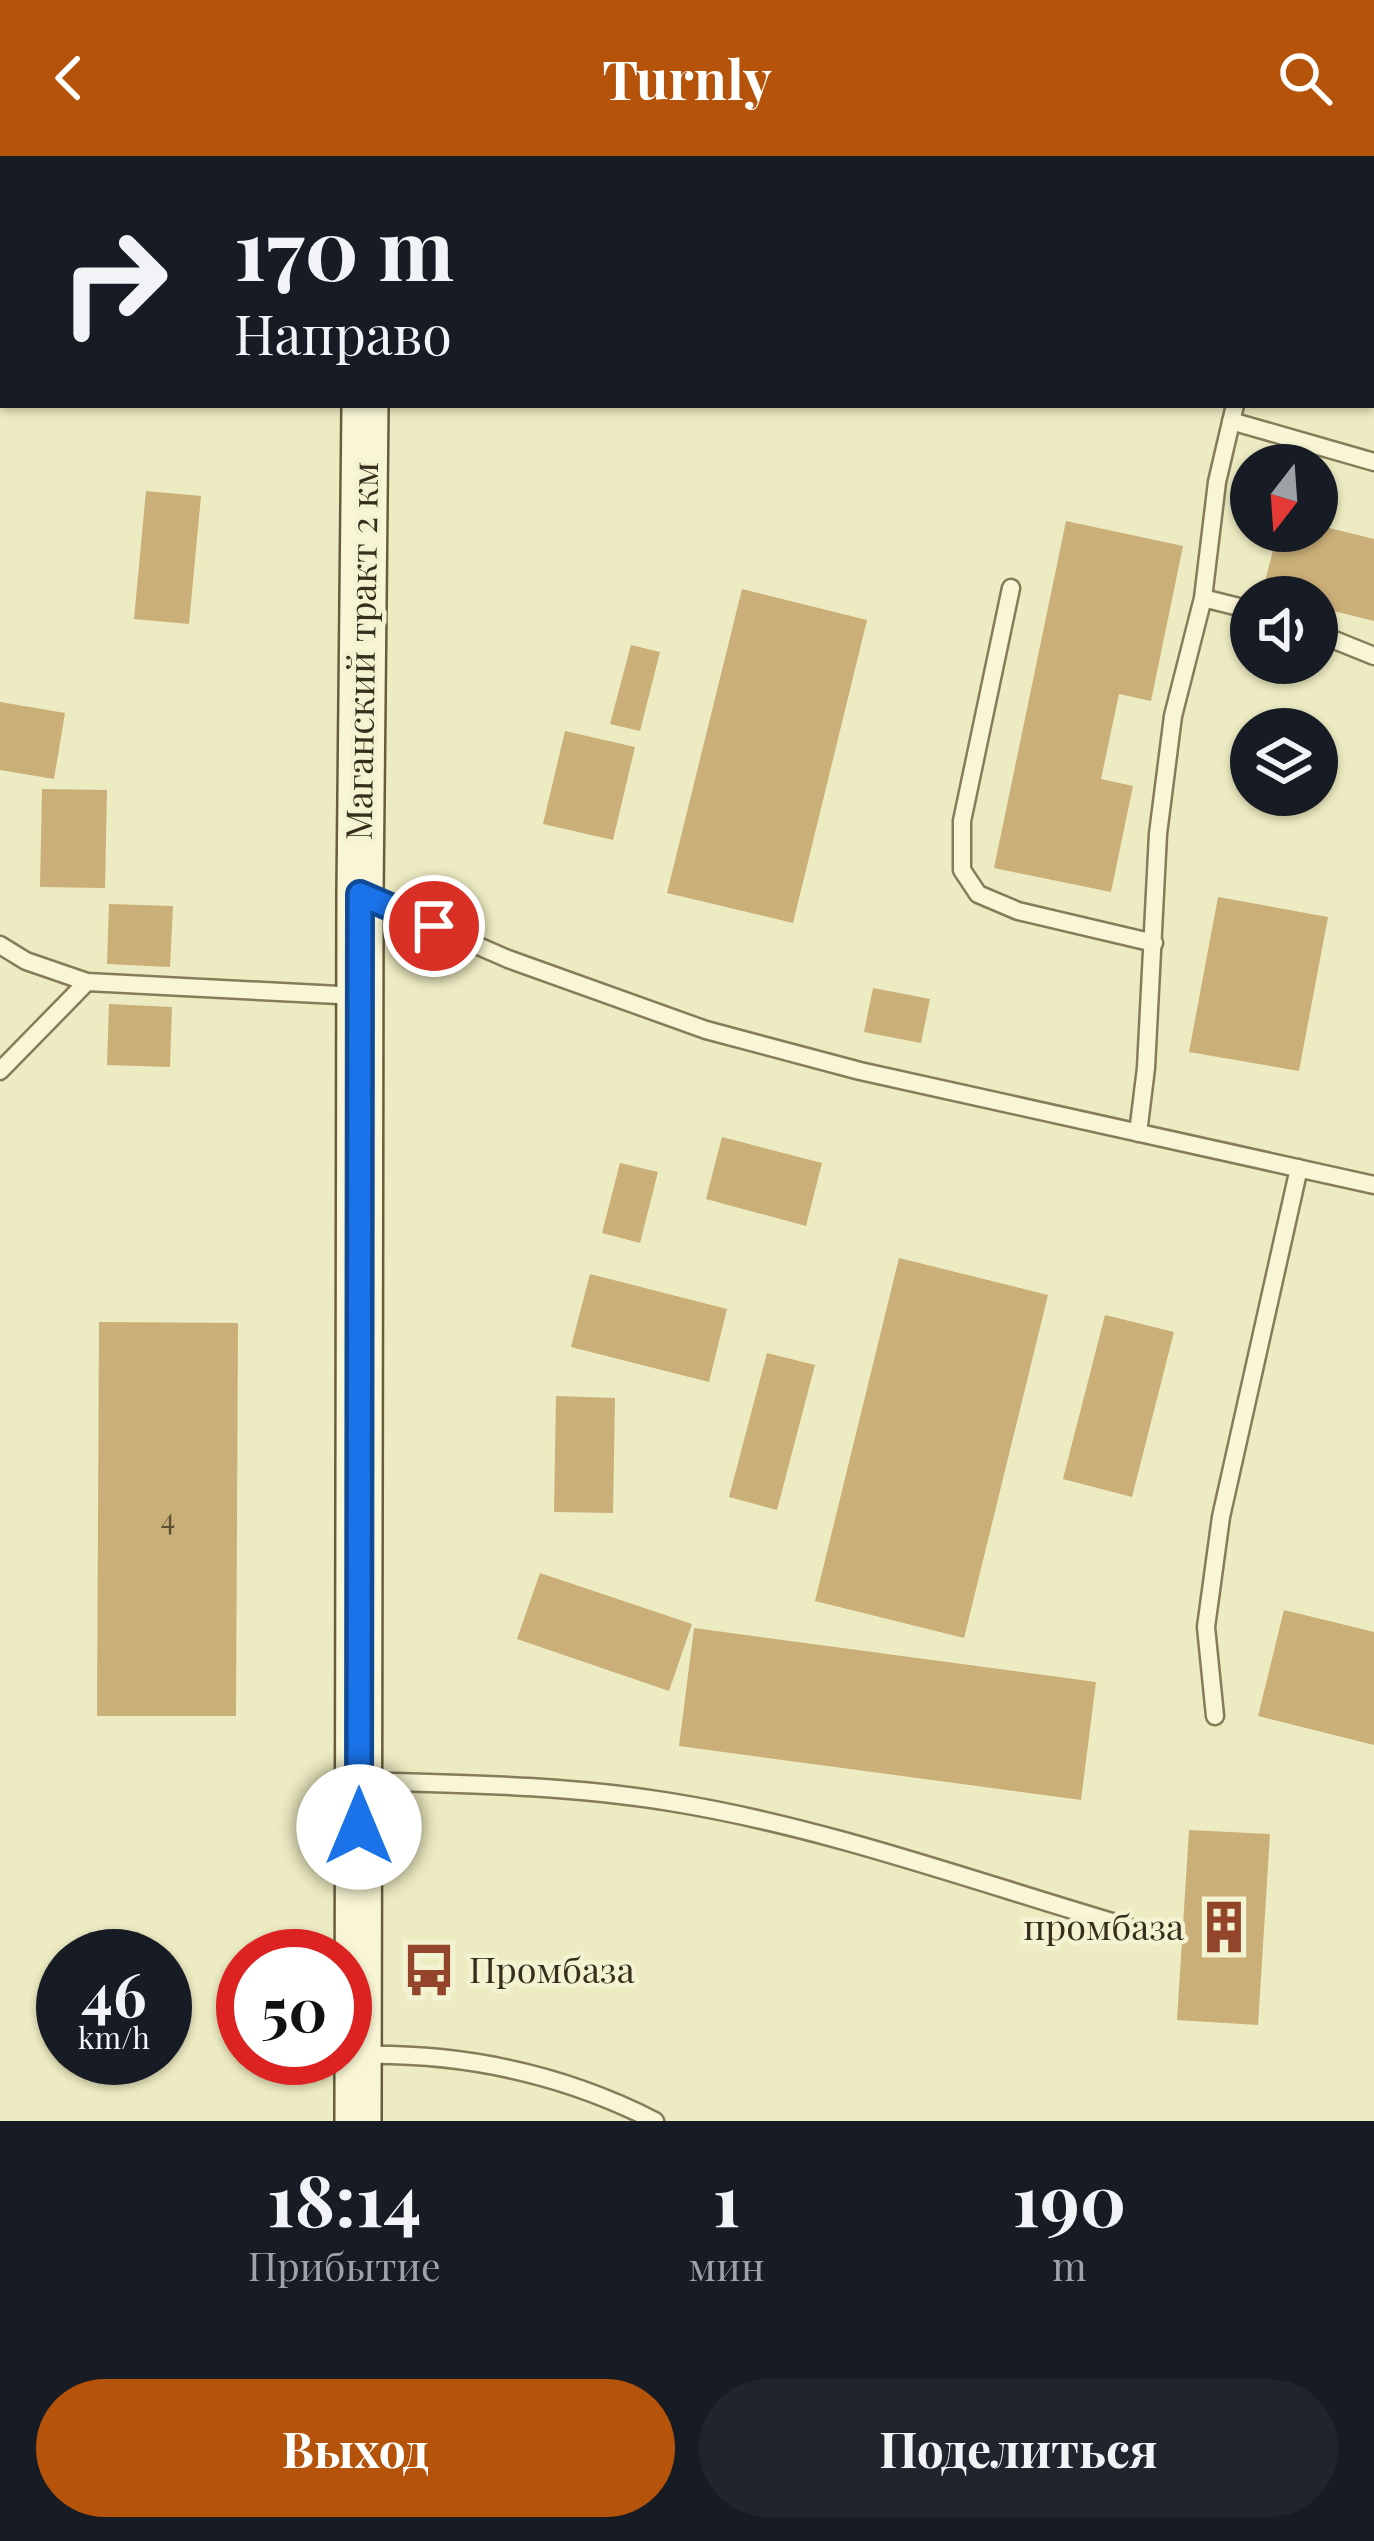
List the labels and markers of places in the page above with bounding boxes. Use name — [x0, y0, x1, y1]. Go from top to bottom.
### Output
pin — [383, 875, 485, 977]
building icon: промбаза — [1195, 1898, 1253, 1956]
place label: промбаза — [1023, 1901, 1184, 1949]
bus stop icon: Промбаза — [400, 1941, 458, 1999]
place label: Промбаза — [469, 1944, 635, 1992]

